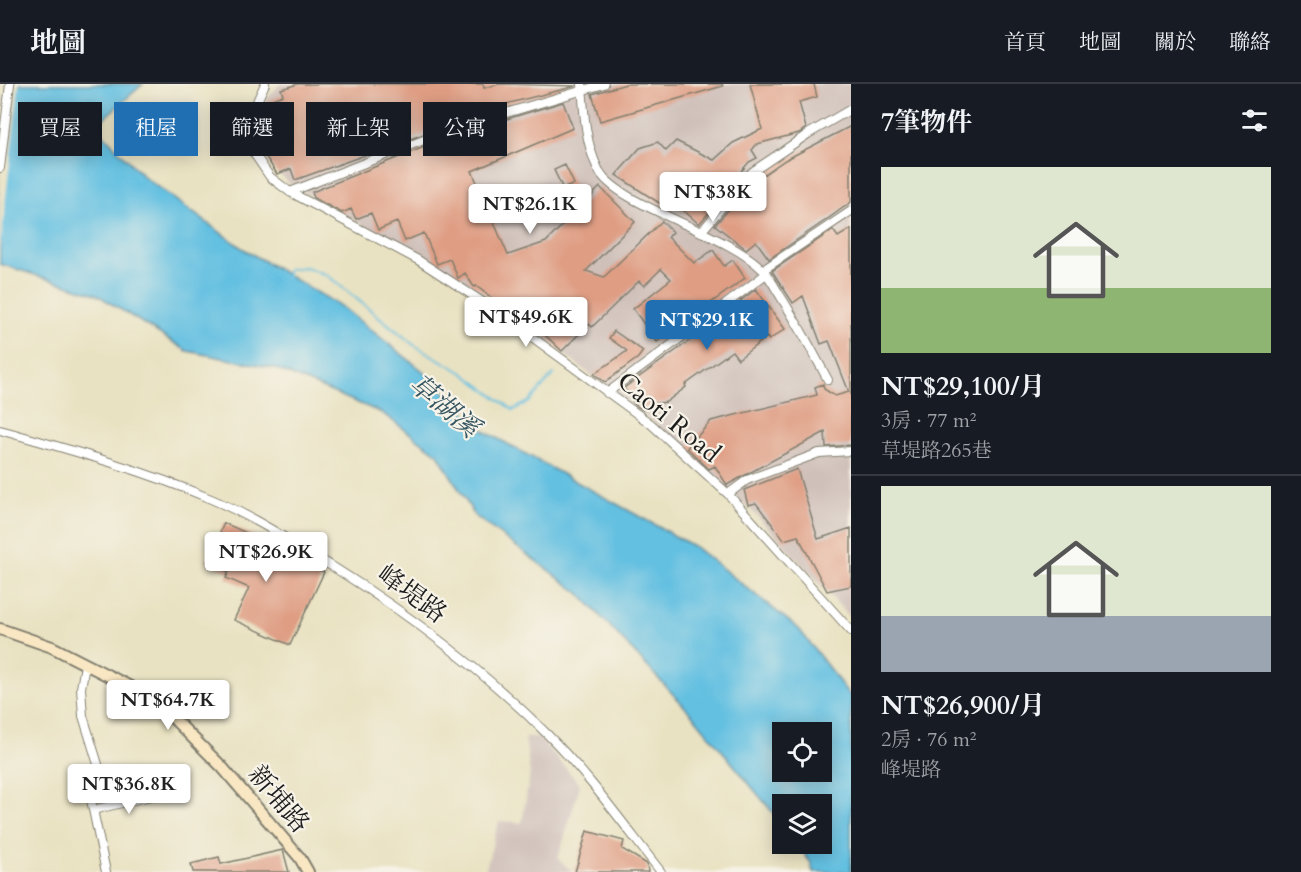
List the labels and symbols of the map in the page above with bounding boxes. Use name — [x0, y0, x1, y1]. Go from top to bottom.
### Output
pin: NT$38K — [664, 172, 762, 223]
pin: NT$26.1K — [468, 184, 592, 235]
pin: NT$49.6K — [464, 297, 588, 348]
pin: NT$29.1K — [645, 300, 769, 351]
street label: Caoti Road — [610, 363, 728, 471]
water label: 草湖溪 — [401, 366, 489, 448]
pin: NT$26.9K — [204, 532, 328, 583]
street label: 峰堤路 — [370, 557, 454, 631]
pin: NT$64.7K — [106, 680, 230, 731]
street label: 新埔路 — [241, 758, 317, 840]
pin: NT$36.8K — [67, 764, 191, 815]

